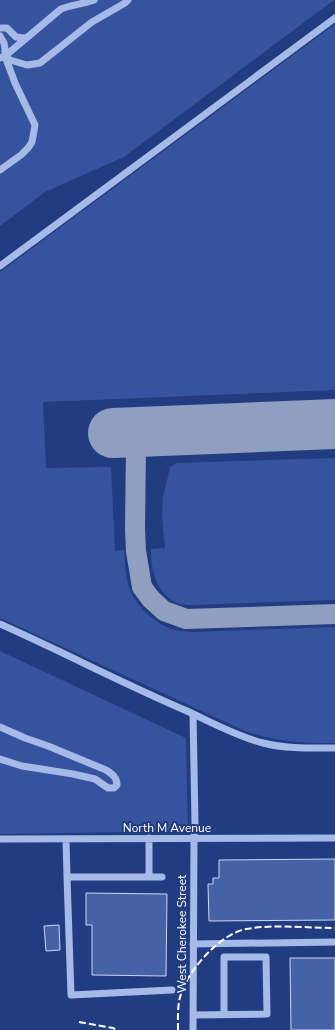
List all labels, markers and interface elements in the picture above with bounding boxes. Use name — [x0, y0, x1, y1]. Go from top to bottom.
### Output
street label: North M Avenue — [123, 820, 211, 836]
street label: West Cherokee Street — [174, 874, 190, 993]

